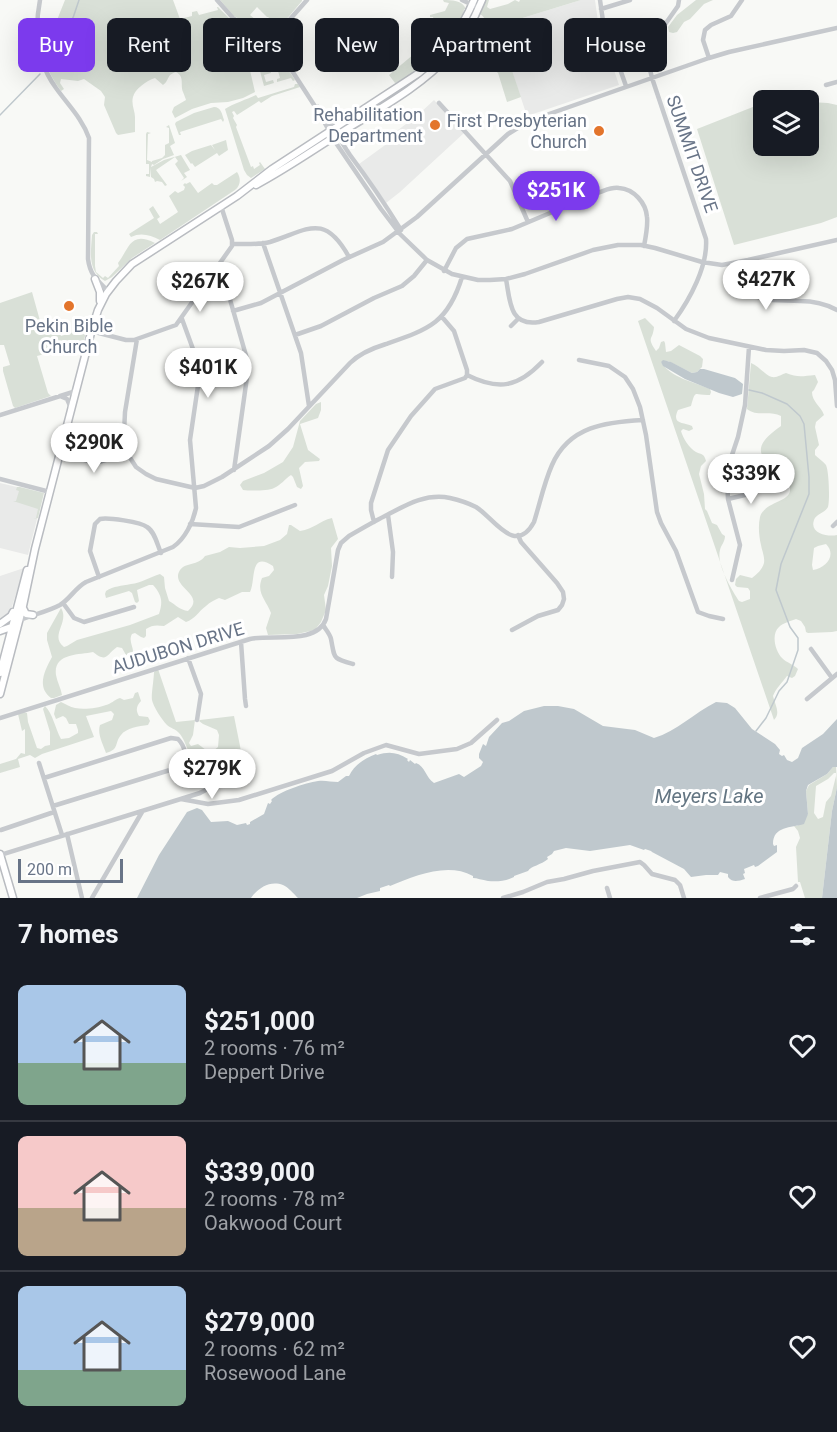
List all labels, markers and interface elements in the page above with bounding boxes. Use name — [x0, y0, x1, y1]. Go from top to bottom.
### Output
chip: Buy — [18, 18, 95, 72]
chip: Rent — [107, 18, 191, 72]
chip: Filters — [203, 18, 303, 72]
chip: New — [315, 18, 399, 72]
chip: Apartment — [411, 18, 552, 72]
chip: House — [564, 18, 667, 72]
map controls — [753, 90, 819, 156]
button: layers — [753, 90, 819, 156]
street label: SUMMIT DRIVE — [663, 92, 722, 215]
place label: Rehabilitation Department — [313, 104, 423, 146]
place label: First Presbyterian Church — [447, 110, 587, 152]
marker: Rehabilitation Department — [428, 118, 442, 132]
marker: First Presbyterian Church — [592, 124, 606, 138]
pin: $251K — [514, 171, 598, 222]
text: $251K — [527, 178, 585, 202]
pin: $427K — [724, 260, 808, 311]
pin: $267K — [158, 262, 242, 313]
text: $427K — [737, 267, 795, 291]
text: $267K — [171, 269, 229, 293]
marker: Pekin Bible Church — [62, 299, 76, 313]
place label: Pekin Bible Church — [25, 315, 113, 357]
pin: $401K — [166, 348, 250, 399]
text: $401K — [179, 355, 237, 379]
pin: $290K — [52, 423, 136, 474]
text: $290K — [65, 430, 123, 454]
pin: $339K — [709, 454, 793, 505]
text: $339K — [722, 461, 780, 485]
street label: AUDUBON DRIVE — [109, 617, 247, 678]
pin: $279K — [170, 749, 254, 800]
text: $279K — [183, 756, 241, 780]
water label: Meyers Lake — [655, 784, 763, 808]
scale bar — [18, 856, 123, 884]
text: 200 m — [27, 860, 72, 879]
icon: filters — [786, 918, 819, 951]
text: 7 homes — [18, 919, 119, 949]
text: $251,000 — [204, 1006, 315, 1036]
icon: home — [66, 1009, 138, 1081]
icon: heart — [786, 1029, 819, 1062]
text: 2 rooms · 76 m² — [204, 1036, 345, 1060]
text: Deppert Drive — [204, 1060, 325, 1084]
text: $339,000 — [204, 1157, 315, 1187]
icon: home — [66, 1160, 138, 1232]
icon: heart — [786, 1180, 819, 1213]
text: 2 rooms · 78 m² — [204, 1187, 345, 1211]
text: Oakwood Court — [204, 1211, 342, 1235]
text: $279,000 — [204, 1307, 315, 1337]
icon: home — [66, 1310, 138, 1382]
icon: heart — [786, 1330, 819, 1363]
text: 2 rooms · 62 m² — [204, 1337, 345, 1361]
text: Rosewood Lane — [204, 1361, 346, 1385]

